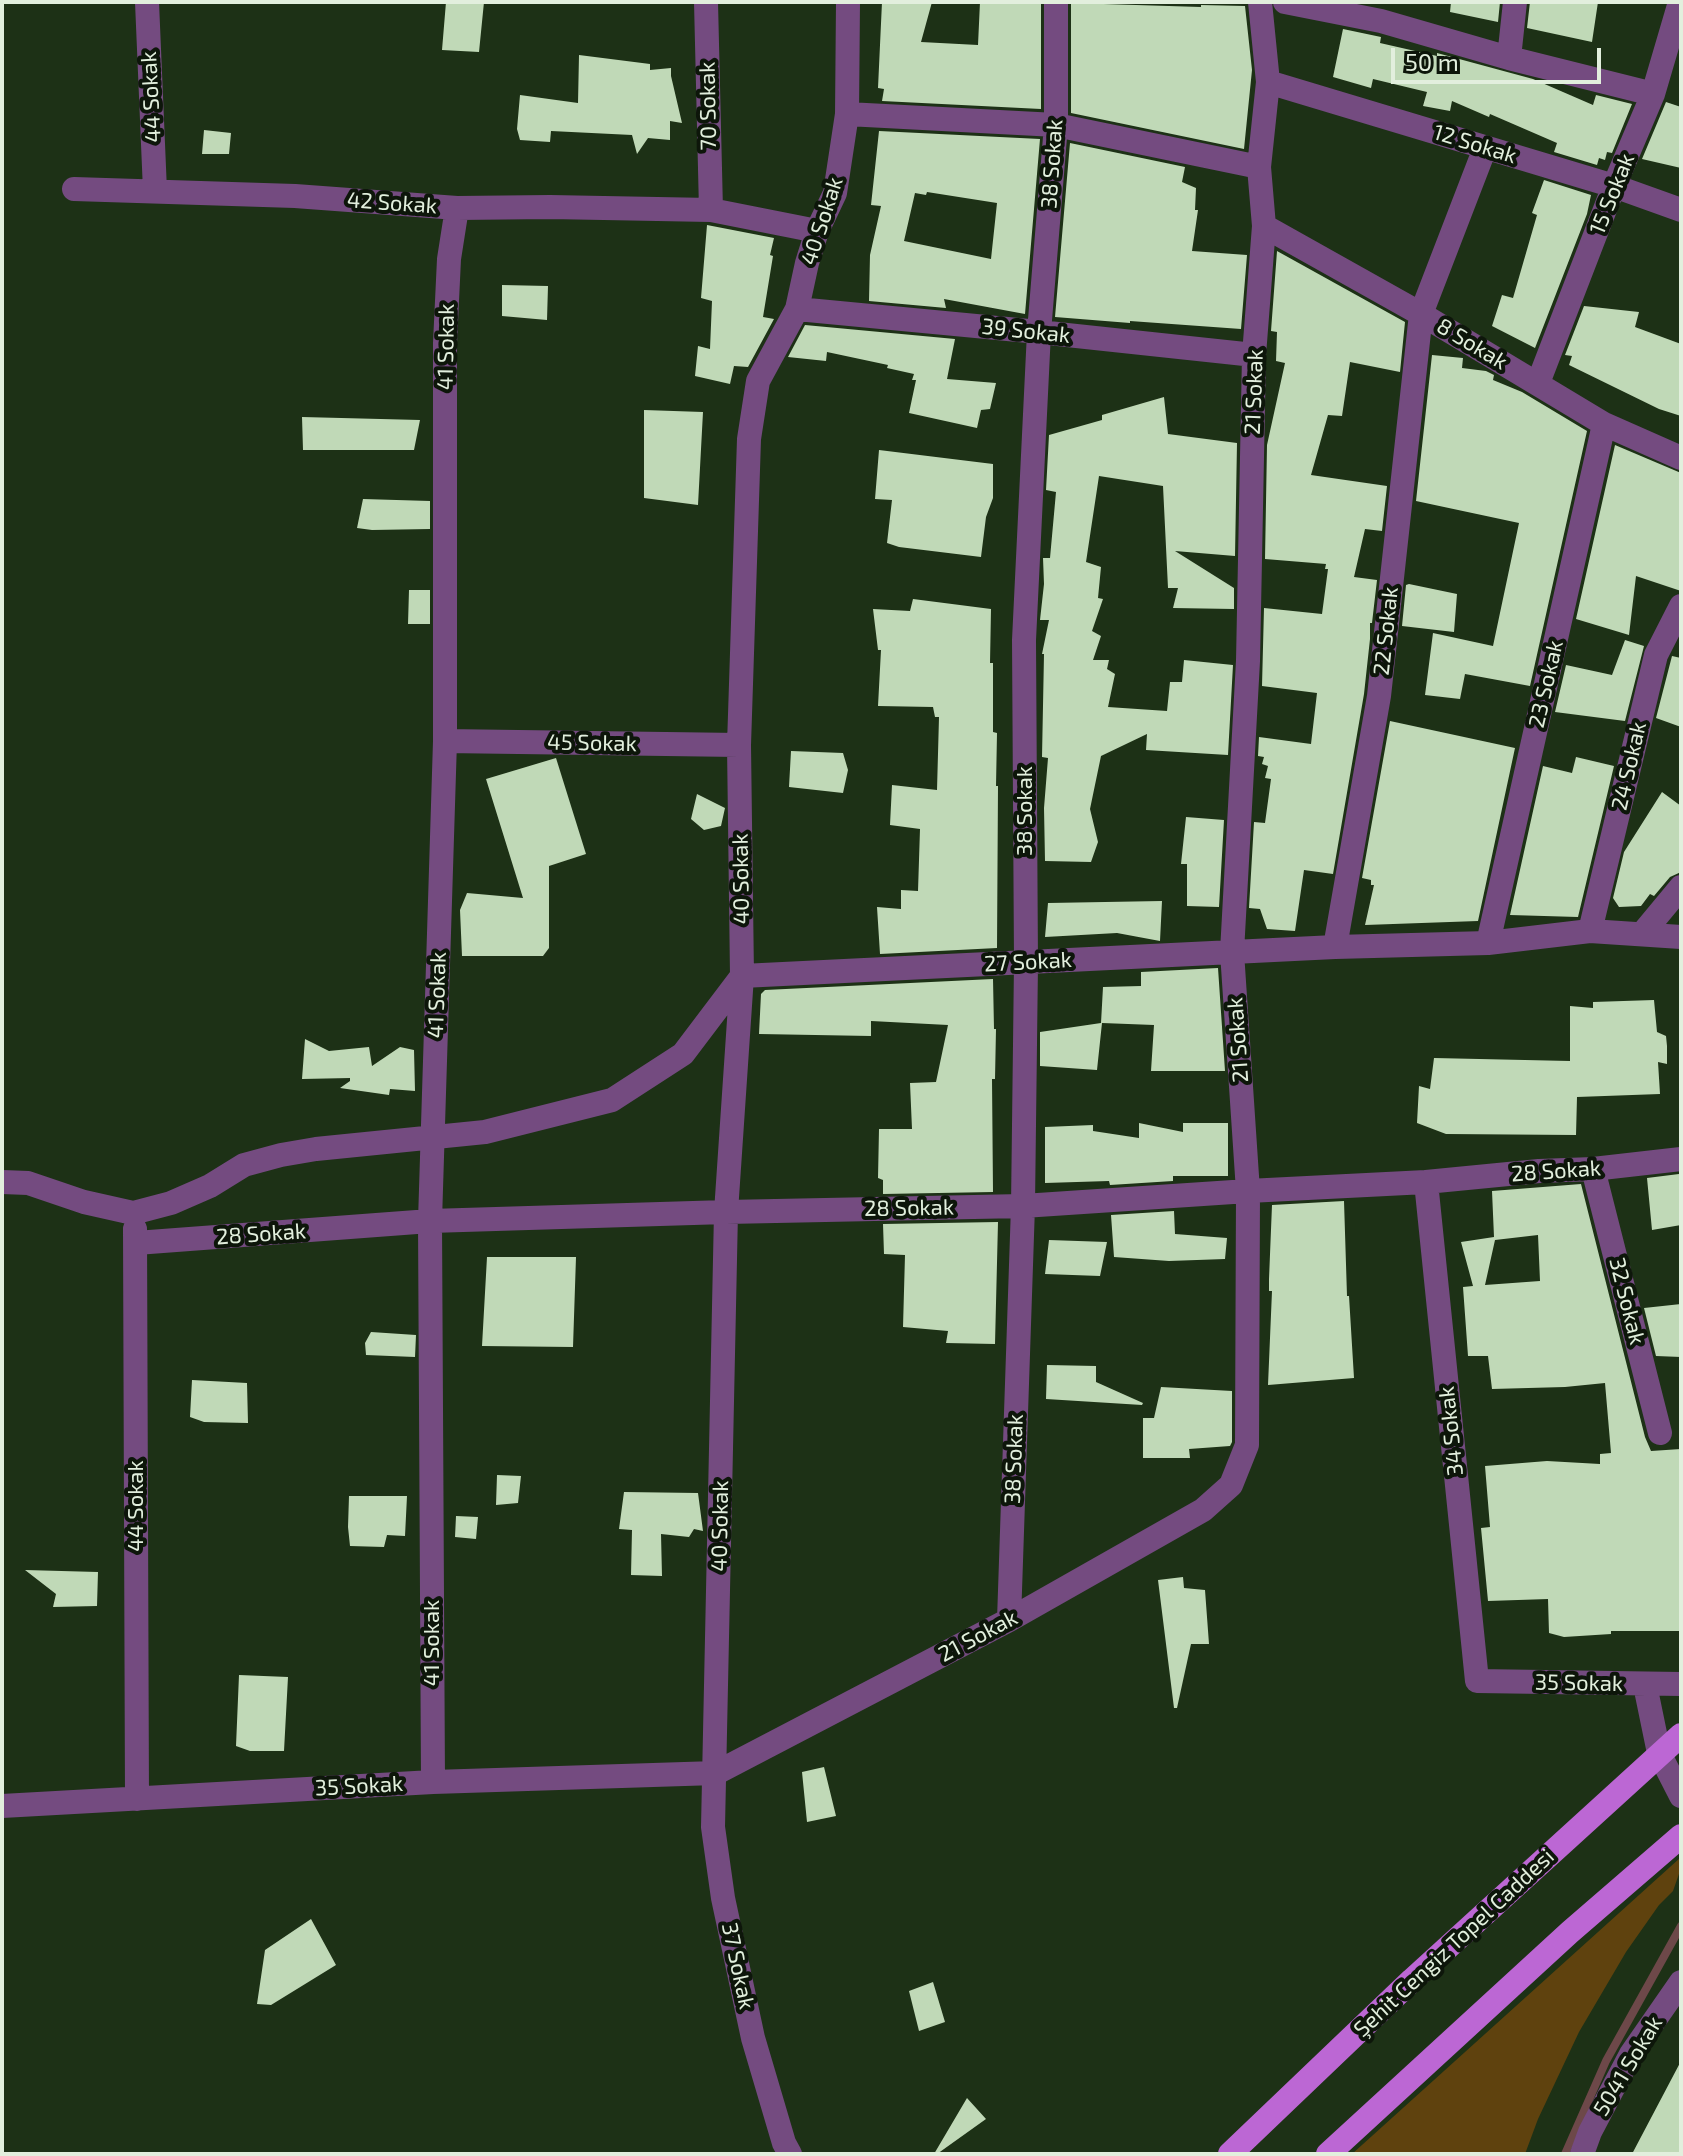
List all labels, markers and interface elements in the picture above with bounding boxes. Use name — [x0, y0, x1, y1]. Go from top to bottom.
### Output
scale bar — [1395, 32, 1605, 82]
text: 50 m — [1405, 47, 1459, 76]
street label: 44 Sokak — [135, 51, 167, 143]
street label: 70 Sokak — [694, 61, 722, 151]
street label: 38 Sokak — [1036, 118, 1068, 210]
street label: 12 Sokak — [1430, 119, 1520, 169]
street label: 15 Sokak — [1584, 150, 1640, 238]
street label: 40 Sokak — [795, 174, 849, 268]
street label: 42 Sokak — [346, 187, 438, 219]
street label: 41 Sokak — [432, 304, 460, 390]
street label: 39 Sokak — [980, 313, 1072, 349]
street label: 8 Sokak — [1432, 313, 1512, 375]
street label: 21 Sokak — [1239, 349, 1269, 435]
street label: 22 Sokak — [1368, 585, 1404, 677]
street label: 23 Sokak — [1523, 638, 1569, 730]
street label: 24 Sokak — [1606, 719, 1652, 813]
street label: 45 Sokak — [547, 729, 637, 757]
street label: 38 Sokak — [1012, 766, 1038, 856]
street label: 40 Sokak — [727, 833, 755, 925]
street label: 27 Sokak — [983, 947, 1073, 977]
street label: 41 Sokak — [422, 951, 452, 1039]
street label: 21 Sokak — [1222, 997, 1254, 1083]
street label: 28 Sokak — [1510, 1155, 1602, 1187]
street label: 28 Sokak — [864, 1194, 954, 1222]
street label: 28 Sokak — [215, 1218, 307, 1250]
street label: 32 Sokak — [1603, 1255, 1651, 1347]
street label: 34 Sokak — [1433, 1385, 1469, 1477]
street label: 38 Sokak — [999, 1414, 1029, 1504]
street label: 44 Sokak — [123, 1460, 149, 1552]
street label: 40 Sokak — [706, 1480, 734, 1572]
street label: 41 Sokak — [419, 1600, 445, 1686]
street label: 21 Sokak — [934, 1604, 1022, 1668]
street label: 35 Sokak — [1535, 1669, 1623, 1697]
street label: 35 Sokak — [314, 1771, 404, 1801]
street label: Şehit Cengiz Topel Caddesi — [1349, 1843, 1559, 2043]
street label: 37 Sokak — [716, 1920, 760, 2012]
street label: 5041 Sokak — [1588, 2011, 1668, 2121]

